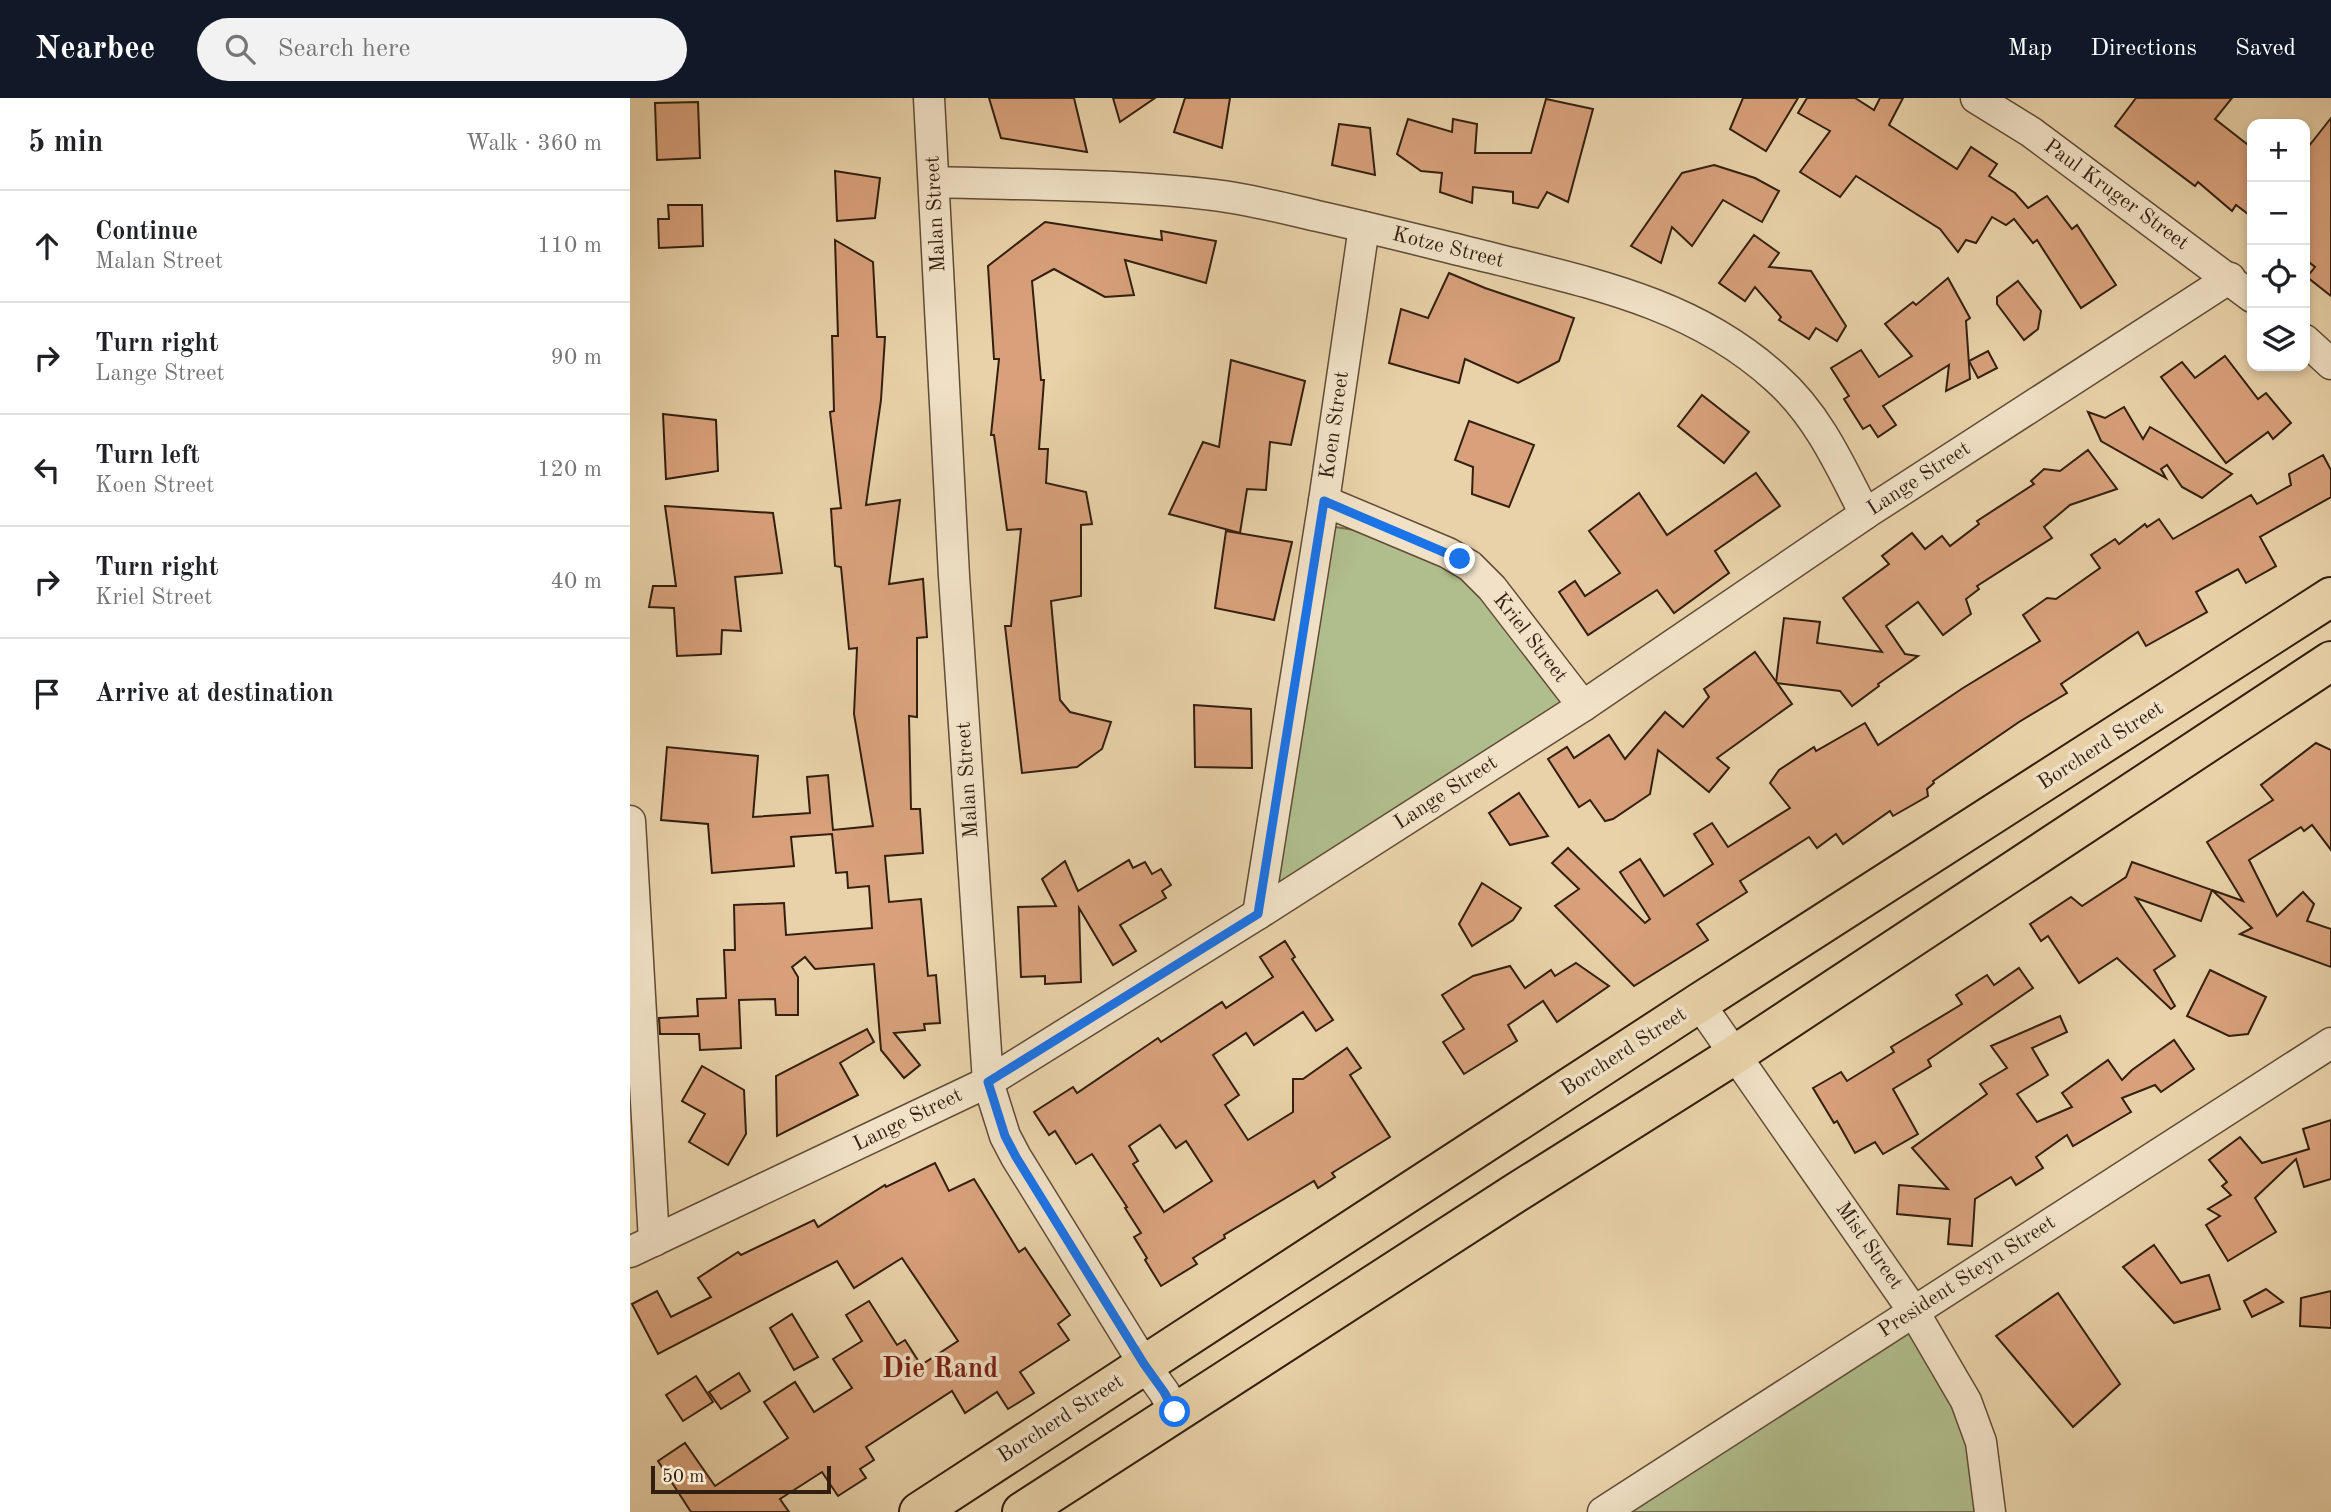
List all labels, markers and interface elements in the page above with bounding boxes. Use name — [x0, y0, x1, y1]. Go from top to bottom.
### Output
search box — [197, 18, 687, 81]
icon: search — [221, 30, 259, 68]
text: Nearbee — [35, 33, 155, 66]
text: Search here — [277, 36, 411, 62]
text: Map — [2008, 37, 2052, 61]
text: Directions — [2090, 37, 2197, 61]
text: Saved — [2235, 37, 2296, 61]
map controls — [2247, 119, 2310, 371]
button: + — [2247, 119, 2310, 182]
text: 5 min — [28, 128, 103, 158]
text: Walk · 360 m — [466, 132, 602, 155]
street label: Paul Kruger Street — [2040, 136, 2192, 254]
street label: Malan Street — [922, 155, 950, 273]
button: − — [2247, 182, 2310, 245]
text: Continue — [95, 219, 198, 245]
street label: Kotze Street — [1390, 224, 1506, 272]
icon: ahead — [28, 227, 66, 265]
text: 110 m — [537, 234, 602, 257]
button: locate — [2247, 245, 2310, 308]
text: Malan Street — [95, 250, 223, 273]
button: layers — [2247, 308, 2310, 371]
text: Turn right — [95, 331, 218, 357]
icon: right — [28, 339, 66, 377]
text: 90 m — [551, 346, 602, 369]
text: Lange Street — [95, 362, 225, 385]
street label: Koen Street — [1317, 370, 1353, 480]
street label: Lange Street — [1864, 438, 1974, 520]
text: Turn left — [95, 443, 200, 469]
icon: left — [28, 451, 66, 489]
text: 120 m — [537, 458, 602, 481]
text: Koen Street — [95, 474, 214, 497]
route end — [1444, 543, 1475, 574]
text: Turn right — [95, 555, 218, 581]
icon: right — [28, 563, 66, 601]
text: 40 m — [551, 570, 602, 593]
text: Kriel Street — [95, 586, 212, 609]
street label: Kriel Street — [1489, 589, 1571, 687]
icon: arrive — [28, 675, 66, 713]
text: Arrive at destination — [95, 681, 334, 707]
street label: Borcherd Street — [2035, 698, 2167, 794]
street label: Malan Street — [953, 721, 983, 839]
street label: Lange Street — [1391, 752, 1501, 834]
street label: Borcherd Street — [1558, 1004, 1690, 1100]
street label: Lange Street — [850, 1085, 966, 1155]
street label: Mist Street — [1831, 1199, 1907, 1293]
street label: President Steyn Street — [1875, 1212, 2059, 1342]
district label: Die Rand — [882, 1356, 998, 1384]
street label: Borcherd Street — [995, 1371, 1127, 1467]
route start — [1159, 1396, 1190, 1427]
scale bar — [651, 1463, 831, 1495]
text: 50 m — [662, 1468, 704, 1487]

